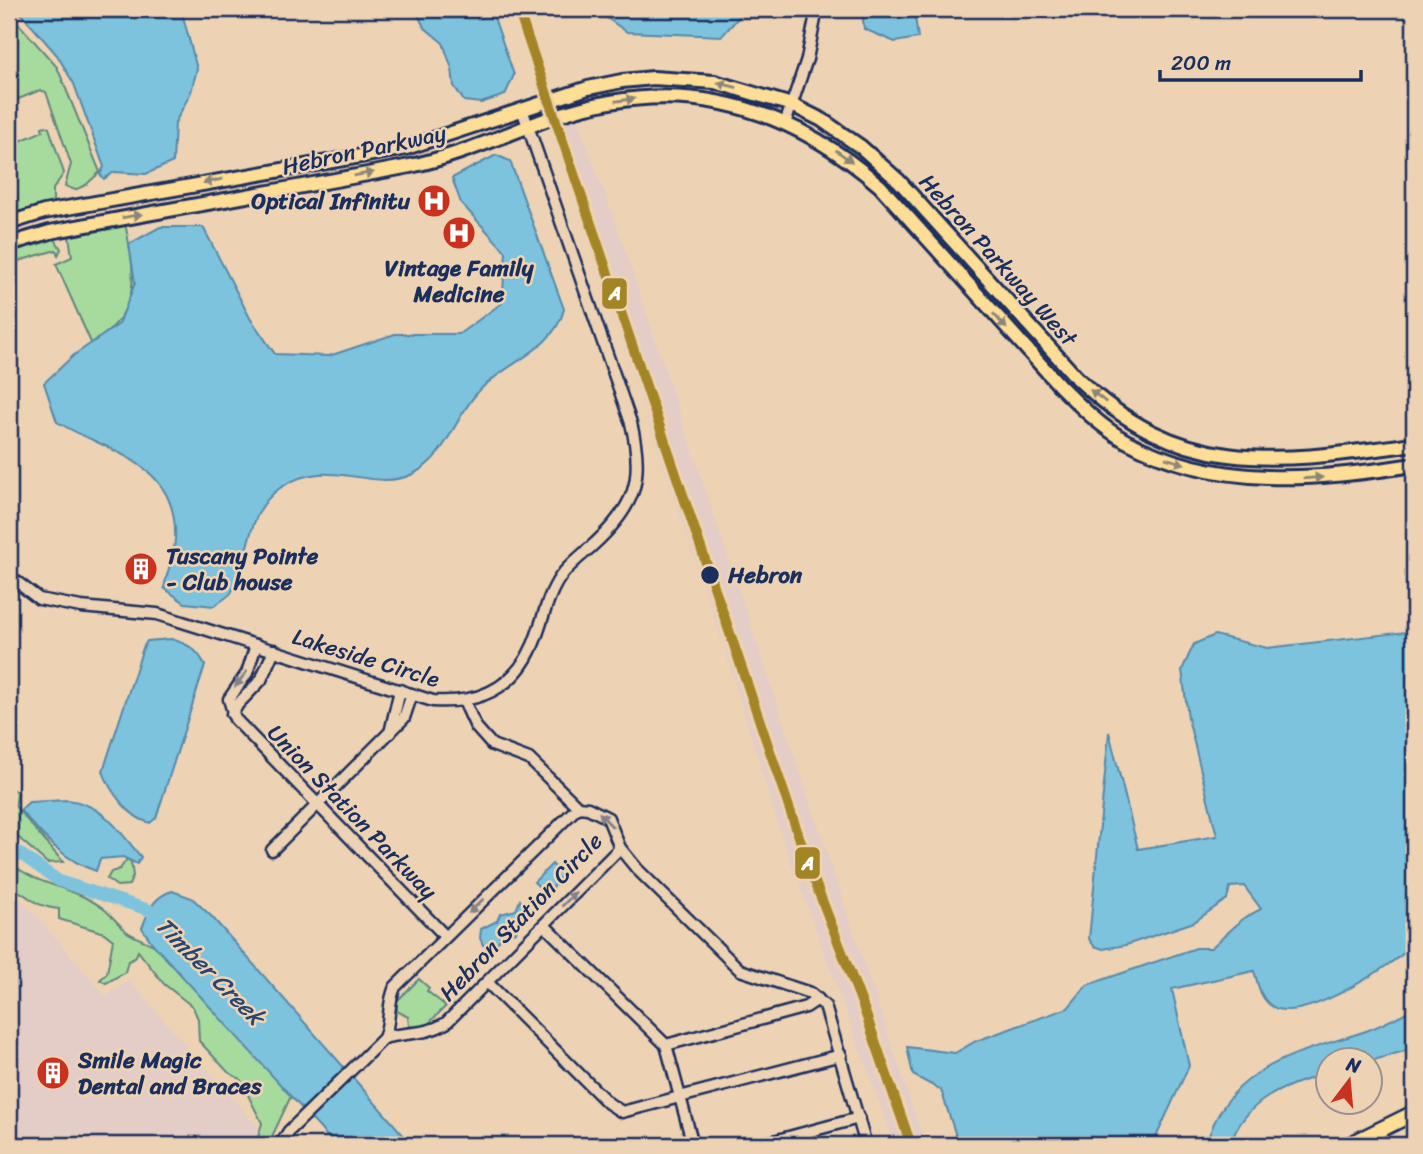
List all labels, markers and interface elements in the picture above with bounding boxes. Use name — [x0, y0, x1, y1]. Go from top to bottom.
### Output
scale bar — [1160, 38, 1362, 82]
text: 200 m — [1171, 44, 1231, 82]
one-way arrow — [716, 79, 738, 90]
one-way arrow — [614, 94, 636, 105]
street label: Hebron Parkway — [278, 113, 450, 187]
one-way arrow — [835, 149, 853, 163]
street label: Hebron Parkway West — [908, 164, 1089, 358]
one-way arrow — [353, 168, 375, 179]
one-way arrow — [202, 175, 224, 186]
place label: Optical Infinitu — [251, 181, 411, 222]
hospital icon: Optical Infinitu — [415, 182, 453, 220]
one-way arrow — [121, 210, 143, 221]
hospital icon: Vintage Family Medicine — [440, 214, 478, 252]
place label: Vintage Family Medicine — [384, 248, 535, 315]
line badge: A — [601, 277, 628, 310]
text: A — [608, 277, 621, 310]
one-way arrow — [992, 312, 1008, 330]
one-way arrow — [1089, 390, 1107, 404]
one-way arrow — [1165, 457, 1186, 467]
one-way arrow — [1303, 472, 1325, 483]
place label: Tuscany Pointe - Club house — [166, 536, 318, 603]
building icon: Tuscany Pointe - Club house — [122, 550, 160, 588]
place label: Hebron — [727, 555, 803, 596]
marker: Hebron — [699, 564, 721, 586]
street label: Lakeside Circle — [287, 616, 445, 700]
one-way arrow — [234, 670, 248, 689]
street label: Union Station Parkway — [257, 714, 448, 910]
one-way arrow — [599, 812, 615, 829]
street label: Hebron Station Circle — [429, 822, 613, 1011]
line badge: A — [794, 846, 821, 880]
text: A — [801, 847, 814, 880]
one-way arrow — [560, 892, 577, 908]
one-way arrow — [468, 897, 485, 914]
water label: Timber Creek — [145, 906, 277, 1038]
place label: Smile Magic Dental and Braces — [77, 1040, 262, 1107]
north arrow — [1314, 1046, 1384, 1116]
text: N — [1342, 1047, 1365, 1083]
building icon: Smile Magic Dental and Braces — [34, 1054, 72, 1092]

